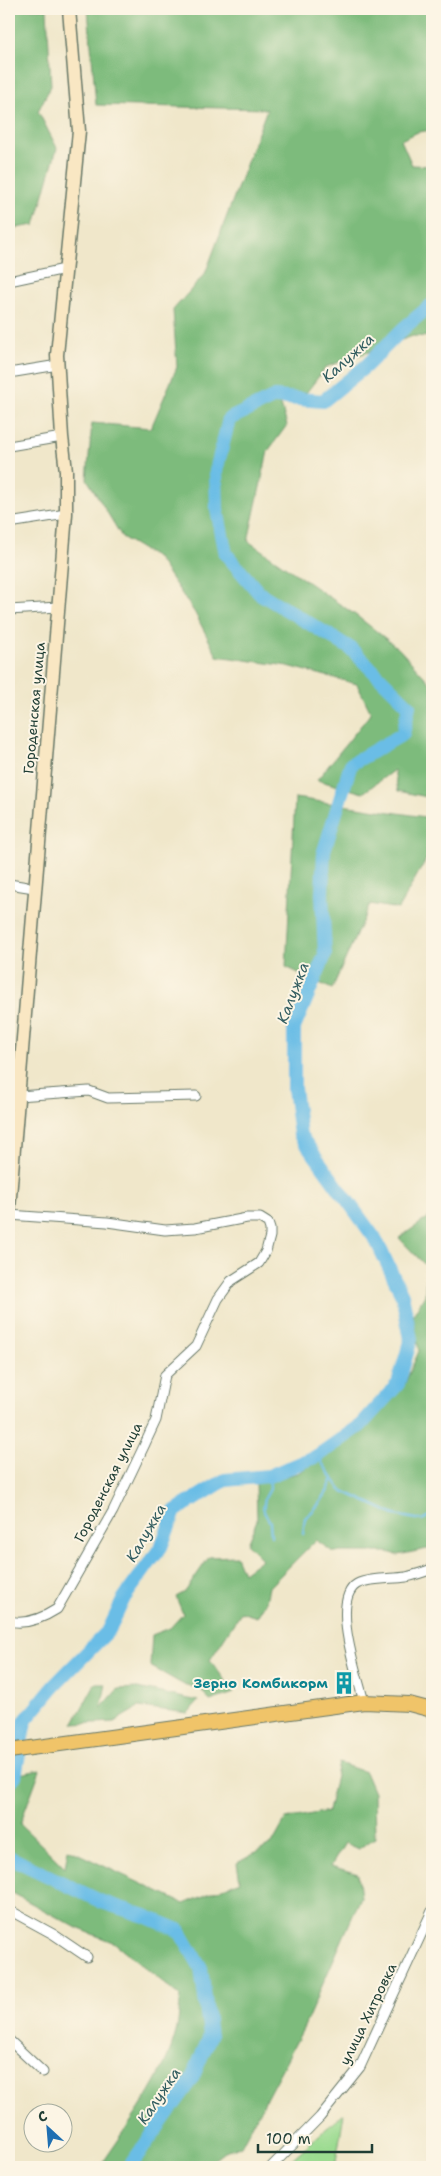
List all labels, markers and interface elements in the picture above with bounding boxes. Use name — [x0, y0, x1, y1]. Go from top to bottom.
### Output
water label: Калужка — [317, 329, 379, 387]
street label: Городенская улица — [19, 641, 49, 775]
water label: Калужка — [272, 959, 314, 1027]
street label: Городенская улица — [70, 1419, 146, 1545]
water label: Калужка — [121, 1500, 171, 1566]
building icon: Зерно Комбикорм — [331, 1670, 357, 1696]
place label: Зерно Комбикорм — [194, 1674, 328, 1692]
street label: улица Хитровка — [335, 1960, 401, 2068]
water label: Калужка — [133, 2064, 185, 2128]
north arrow — [22, 2104, 72, 2154]
text: С — [34, 2106, 50, 2126]
scale bar — [258, 2121, 372, 2153]
text: 100 m — [266, 2129, 311, 2149]

